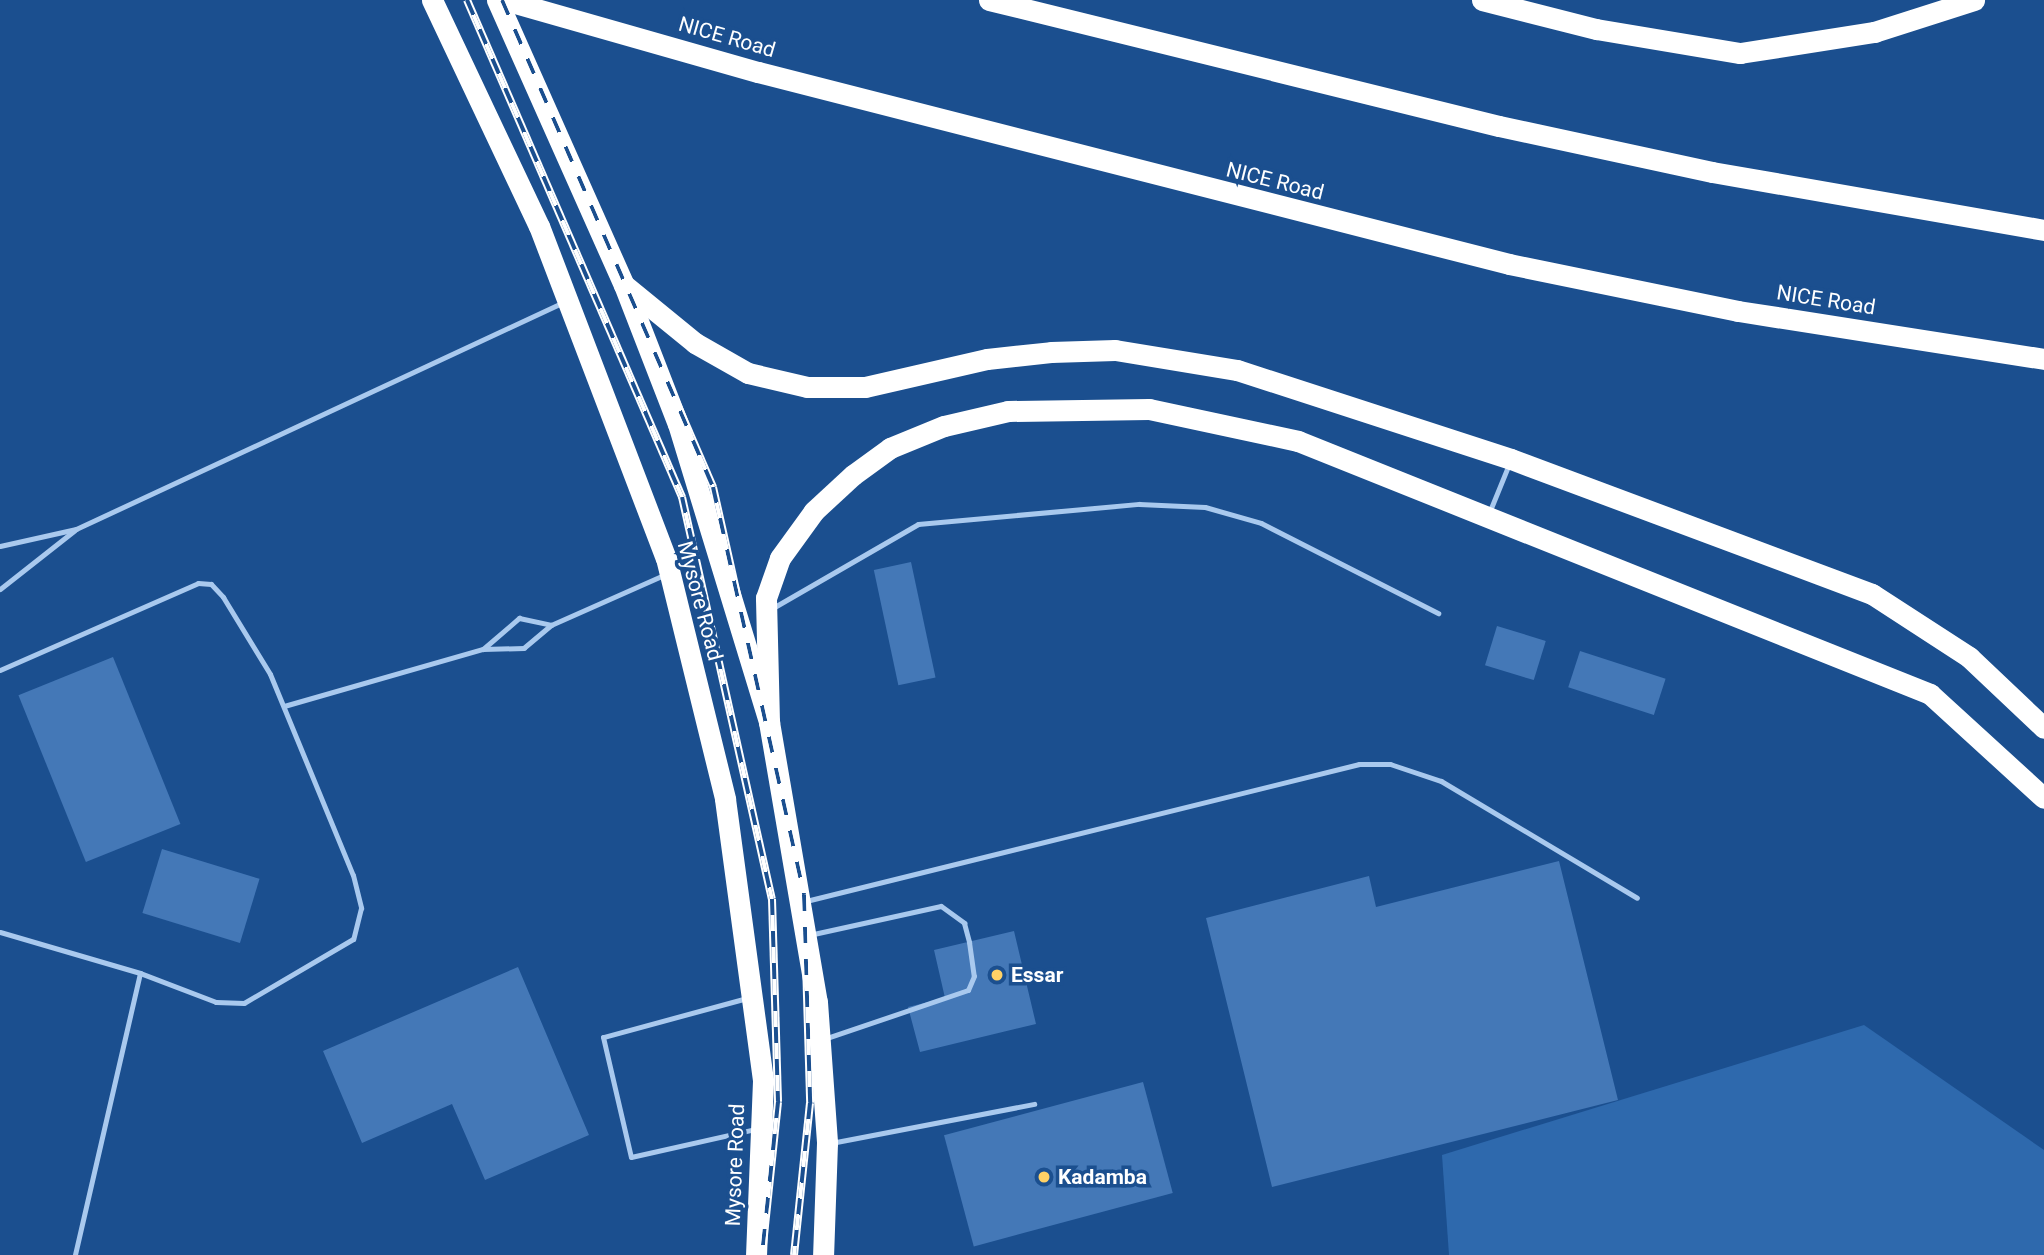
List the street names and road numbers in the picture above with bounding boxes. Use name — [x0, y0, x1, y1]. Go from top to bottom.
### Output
street label: NICE Road — [676, 11, 778, 63]
street label: NICE Road — [1224, 157, 1326, 205]
street label: NICE Road — [1775, 280, 1877, 320]
street label: Mysore Road — [672, 539, 728, 663]
street label: Mysore Road — [720, 1103, 750, 1227]

